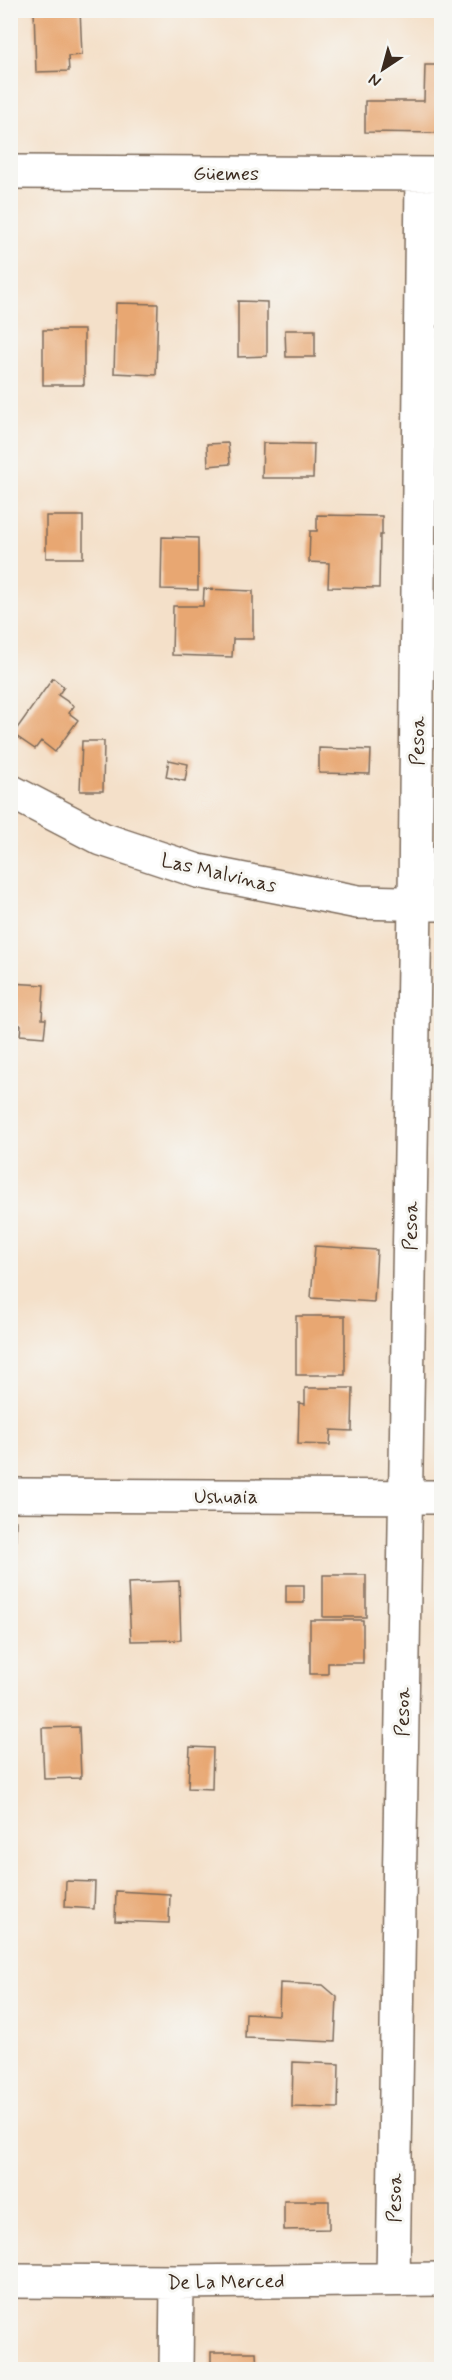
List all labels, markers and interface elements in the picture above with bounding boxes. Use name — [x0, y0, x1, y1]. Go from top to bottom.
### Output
north arrow — [353, 39, 413, 99]
text: N — [365, 68, 386, 92]
street label: Güemes — [193, 161, 259, 188]
street label: Pesoa — [405, 715, 432, 766]
street label: Las Malvinas — [158, 847, 279, 900]
street label: Pesoa — [398, 1200, 425, 1251]
street label: Ushuaia — [194, 1484, 258, 1511]
street label: Pesoa — [390, 1686, 417, 1737]
street label: Pesoa — [382, 2172, 409, 2223]
street label: De La Merced — [167, 2268, 285, 2297]

